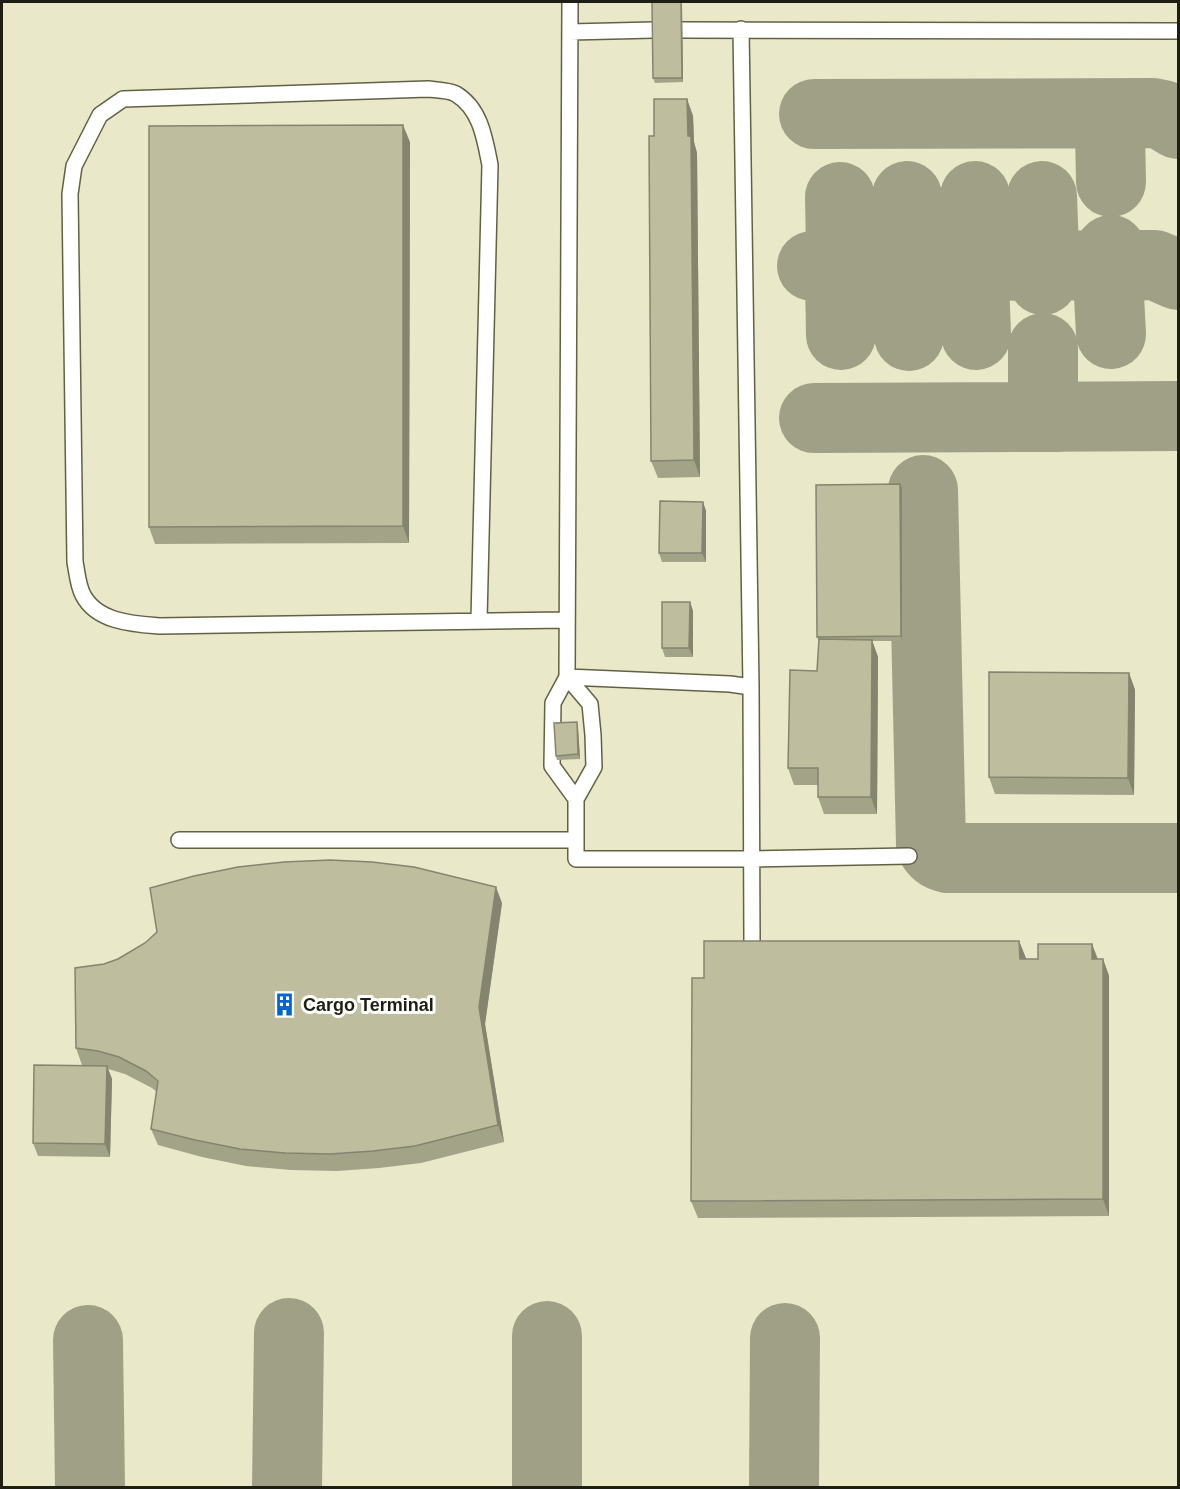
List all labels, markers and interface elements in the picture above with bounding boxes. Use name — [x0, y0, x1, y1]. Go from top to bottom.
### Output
building icon: Cargo Terminal — [272, 992, 298, 1018]
place label: Cargo Terminal — [303, 995, 434, 1015]

